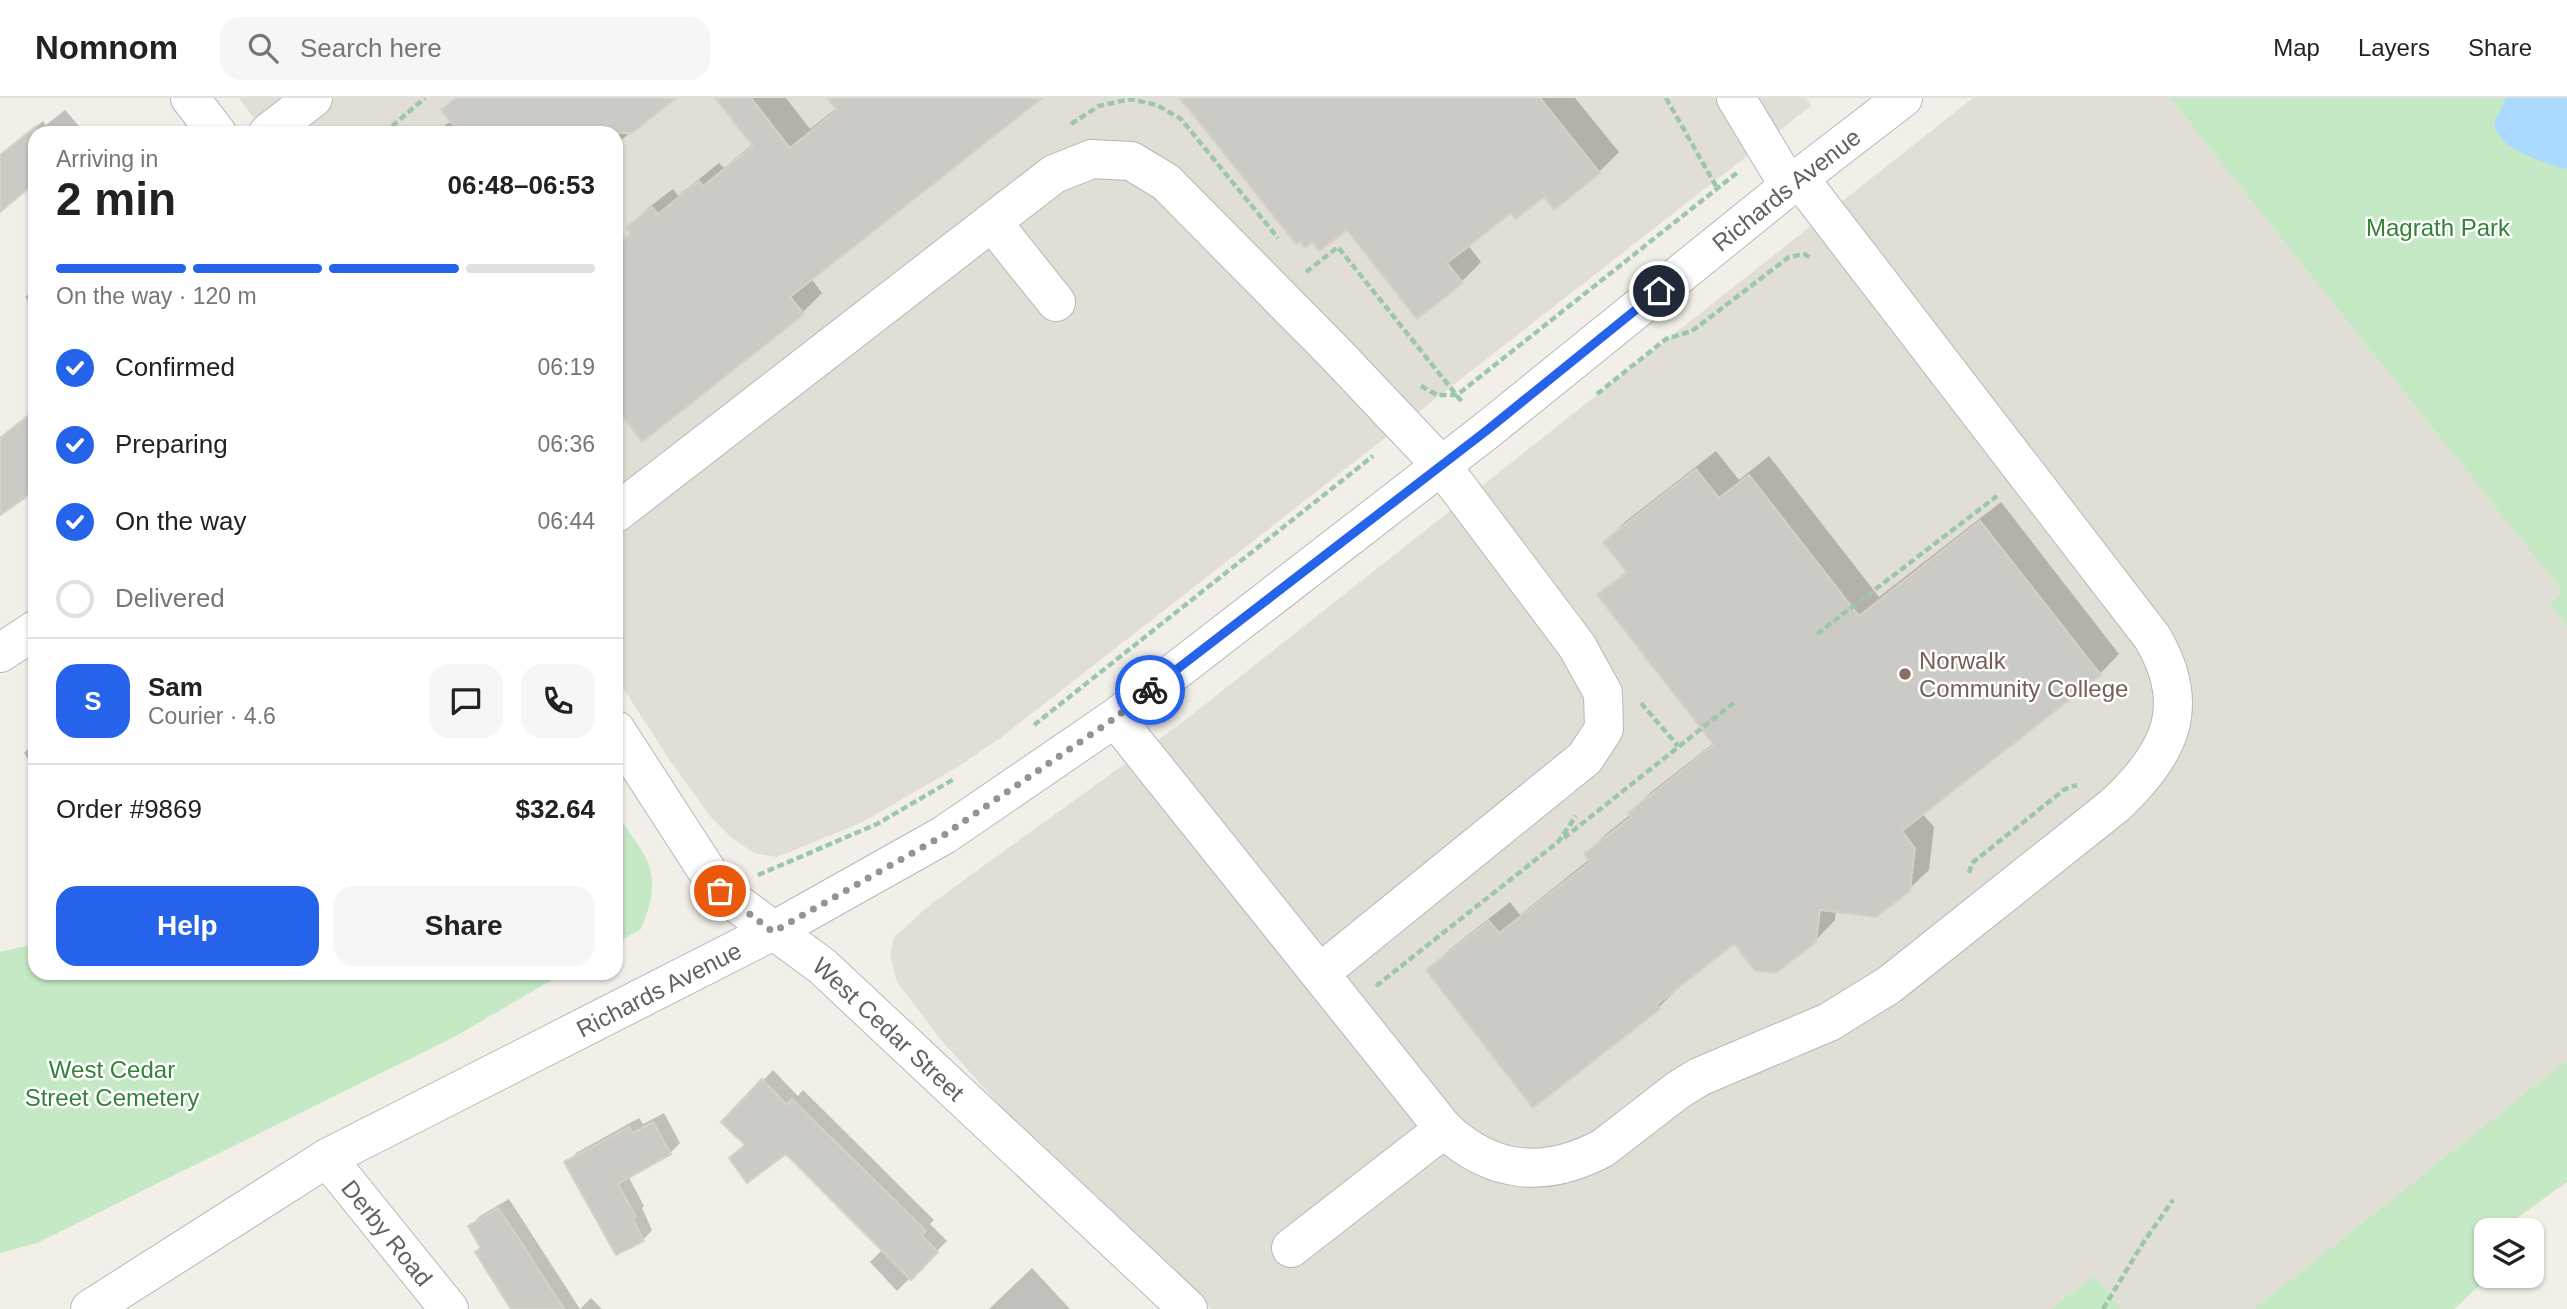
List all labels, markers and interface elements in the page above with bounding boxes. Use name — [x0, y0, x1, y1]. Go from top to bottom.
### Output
search box — [220, 17, 710, 80]
text: Nomnom — [35, 29, 178, 66]
icon: search — [244, 29, 282, 67]
text: Search here — [300, 33, 442, 63]
text: Map — [2273, 34, 2320, 61]
text: Layers — [2358, 34, 2430, 61]
text: Share — [2468, 34, 2532, 61]
street label: Richards Avenue — [1707, 123, 1865, 256]
text: Arriving in — [56, 146, 158, 172]
text: 06:48–06:53 — [448, 170, 595, 200]
text: 2 min — [56, 173, 176, 225]
park label: Magrath Park — [2366, 214, 2511, 241]
pin — [1629, 261, 1689, 321]
icon: home — [1640, 272, 1678, 310]
text: On the way · 120 m — [56, 283, 257, 309]
icon: check — [56, 349, 94, 387]
text: Confirmed — [115, 352, 235, 382]
text: 06:19 — [537, 354, 595, 380]
icon: check — [56, 426, 94, 464]
text: Preparing — [115, 429, 228, 459]
text: 06:36 — [537, 431, 595, 457]
icon: check — [56, 503, 94, 541]
text: On the way — [115, 506, 247, 536]
text: 06:44 — [537, 508, 595, 534]
text: Delivered — [115, 583, 225, 613]
place label: Norwalk Community College — [1919, 647, 2128, 702]
courier — [1115, 655, 1185, 725]
button: chat — [429, 664, 503, 738]
button: phone — [521, 664, 595, 738]
marker: Norwalk Community College — [1897, 666, 1913, 682]
icon: bike — [1131, 671, 1169, 709]
text: Sam — [148, 672, 203, 702]
text: S — [84, 686, 102, 716]
text: Courier · 4.6 — [148, 703, 276, 729]
text: Order #9869 — [56, 794, 202, 824]
text: $32.64 — [515, 794, 595, 824]
pin — [690, 861, 750, 921]
icon: bag — [701, 872, 739, 910]
button: Help — [56, 886, 319, 966]
button: Share — [333, 886, 595, 966]
street label: Richards Avenue — [572, 936, 745, 1042]
street label: West Cedar Street — [808, 951, 970, 1106]
park label: West Cedar Street Cemetery — [25, 1056, 199, 1111]
street label: Derby Road — [337, 1174, 438, 1291]
map controls — [2474, 1218, 2544, 1288]
button: layers — [2474, 1218, 2544, 1288]

